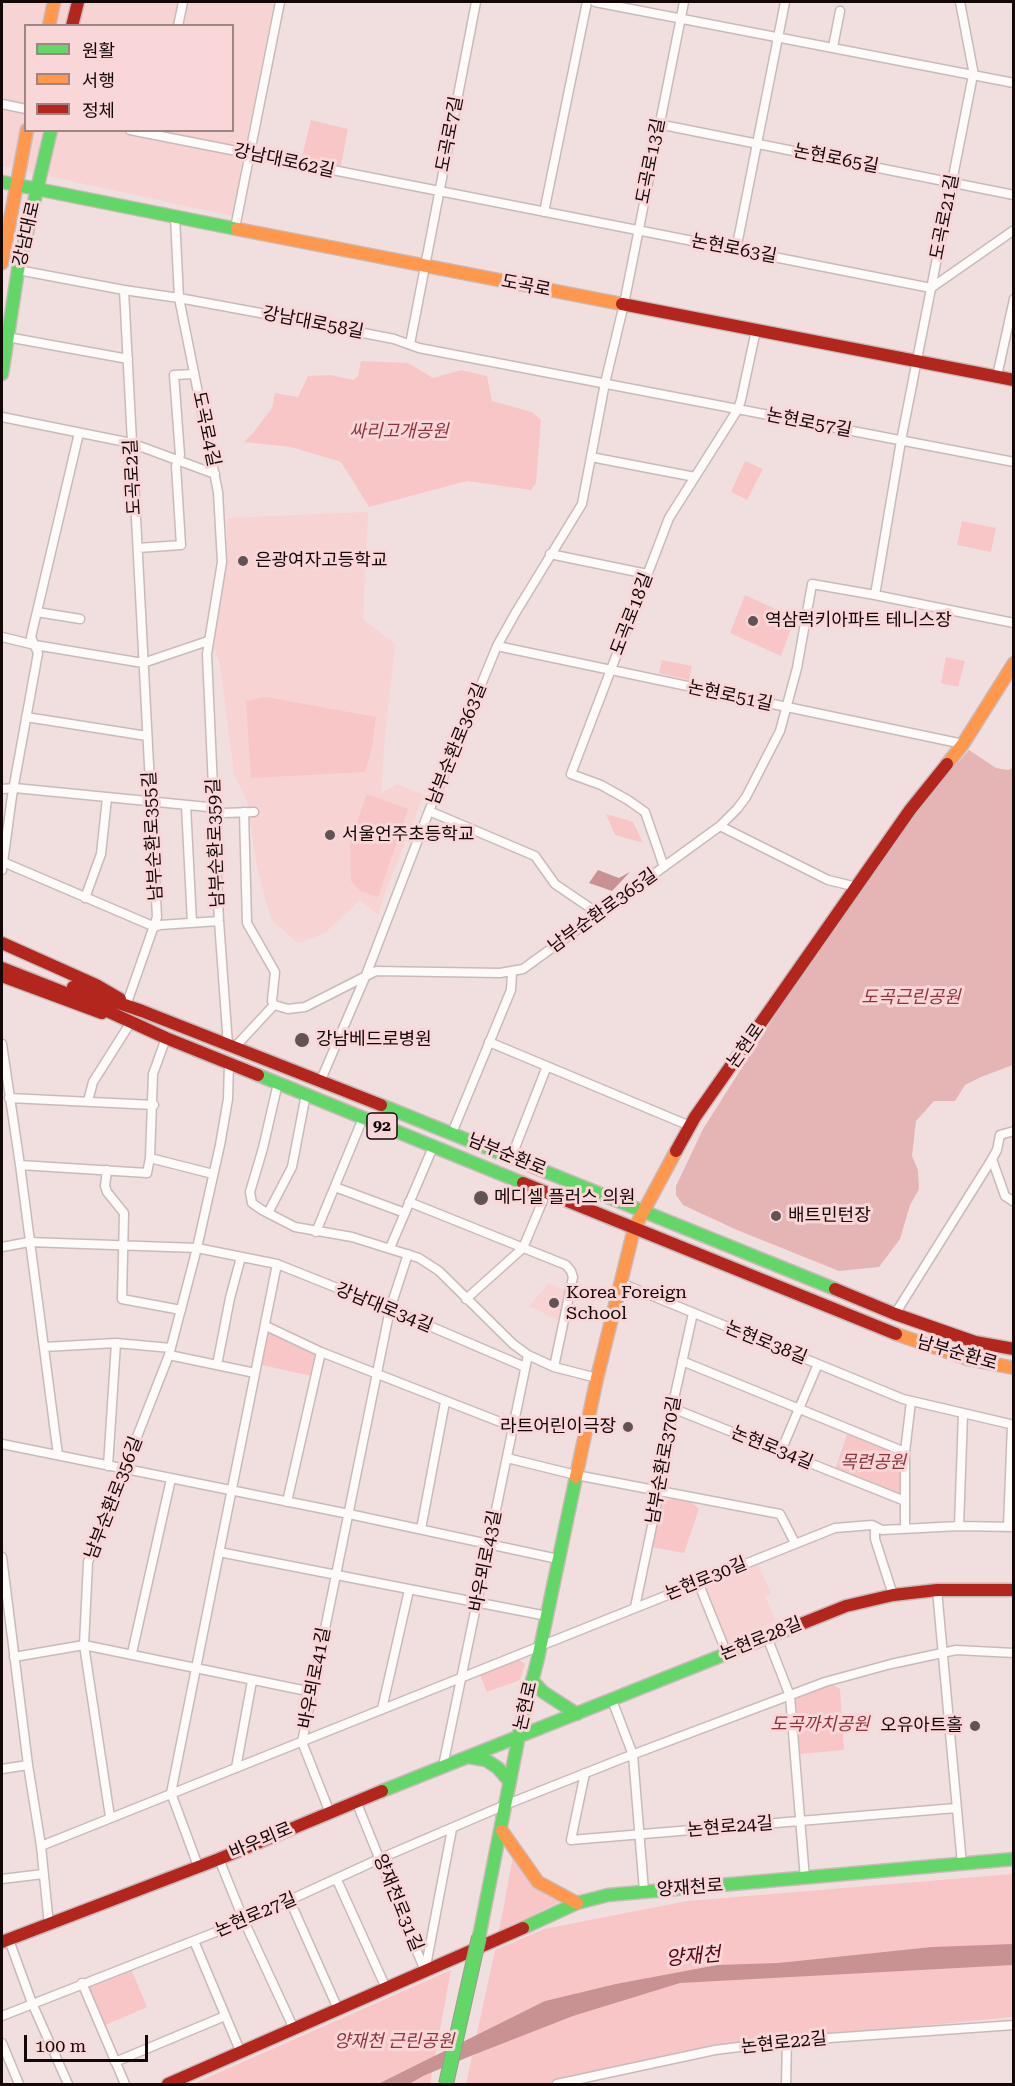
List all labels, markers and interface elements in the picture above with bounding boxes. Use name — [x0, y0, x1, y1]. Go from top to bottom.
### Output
legend — [24, 24, 234, 132]
text: 원활 — [82, 40, 115, 61]
text: 서행 — [82, 70, 115, 91]
street label: 도곡로7길 — [432, 94, 468, 174]
text: 정체 — [82, 100, 115, 121]
street label: 도곡로13길 — [632, 117, 670, 205]
street label: 강남대로62길 — [231, 140, 337, 182]
street label: 논현로65길 — [792, 140, 880, 178]
street label: 도곡로21길 — [926, 173, 964, 261]
street label: 강남대로 — [9, 199, 45, 269]
street label: 논현로63길 — [690, 230, 778, 268]
street label: 도곡로 — [500, 271, 552, 301]
street label: 강남대로58길 — [260, 303, 366, 343]
street label: 도곡로4길 — [188, 389, 224, 469]
street label: 논현로57길 — [765, 404, 853, 442]
park label: 싸리고개공원 — [349, 421, 449, 443]
street label: 도곡로2길 — [120, 438, 146, 516]
place label: 은광여자고등학교 — [255, 550, 387, 572]
marker: 은광여자고등학교 — [236, 554, 250, 568]
street label: 도곡로18길 — [606, 570, 658, 658]
place label: 역삼럭키아파트 테니스장 — [765, 610, 952, 632]
marker: 역삼럭키아파트 테니스장 — [746, 614, 760, 628]
street label: 논현로51길 — [685, 676, 775, 716]
street label: 남부순환로363길 — [423, 680, 491, 808]
street label: 남부순환로355길 — [139, 771, 167, 901]
street label: 남부순환로359길 — [203, 778, 229, 908]
place label: 서울언주초등학교 — [342, 824, 474, 846]
marker: 서울언주초등학교 — [323, 828, 337, 842]
street label: 남부순환로365길 — [544, 864, 662, 958]
park label: 도곡근린공원 — [861, 987, 961, 1009]
street label: 논현로 — [723, 1019, 769, 1073]
place label: 강남베드로병원 — [316, 1029, 432, 1051]
marker: 강남베드로병원 — [293, 1031, 311, 1049]
road number: 92 — [367, 1113, 397, 1139]
street label: 남부순환로 — [465, 1129, 549, 1181]
place label: 메디셀 플러스 의원 — [494, 1187, 636, 1209]
marker: 메디셀 플러스 의원 — [472, 1189, 490, 1207]
place label: 배트민턴장 — [788, 1205, 871, 1227]
marker: 배트민턴장 — [769, 1209, 783, 1223]
street label: 강남대로34길 — [332, 1279, 436, 1337]
place label: Korea Foreign School — [566, 1282, 687, 1324]
marker: Korea Foreign School — [547, 1296, 561, 1310]
street label: 논현로38길 — [722, 1317, 810, 1369]
street label: 남부순환로 — [914, 1331, 1000, 1375]
street label: 남부순환로370길 — [642, 1394, 686, 1526]
place label: 라트어린이극장 — [500, 1416, 616, 1438]
marker: 라트어린이극장 — [621, 1420, 635, 1434]
street label: 논현로34길 — [728, 1422, 816, 1474]
street label: 남부순환로356길 — [81, 1434, 147, 1562]
park label: 목련공원 — [840, 1452, 906, 1474]
street label: 바우뫼로43길 — [466, 1508, 506, 1614]
street label: 논현로30길 — [662, 1553, 750, 1605]
street label: 논현로28길 — [717, 1613, 805, 1665]
street label: 바우뫼로41길 — [295, 1625, 335, 1731]
street label: 논현로 — [510, 1679, 542, 1733]
park label: 도곡까치공원 — [770, 1714, 870, 1736]
place label: 오유아트홀 — [880, 1715, 963, 1737]
marker: 오유아트홀 — [968, 1719, 982, 1733]
street label: 논현로24길 — [686, 1812, 774, 1842]
street label: 바우뫼로 — [226, 1818, 296, 1864]
street label: 양재천로31길 — [369, 1851, 427, 1955]
street label: 양재천로 — [656, 1875, 724, 1901]
street label: 논현로27길 — [212, 1888, 300, 1942]
water label: 양재천 — [664, 1943, 722, 1971]
scale bar — [27, 2023, 152, 2061]
street label: 논현로22길 — [740, 2028, 828, 2058]
park label: 양재천 근린공원 — [334, 2031, 454, 2053]
text: 100 m — [35, 2035, 86, 2056]

